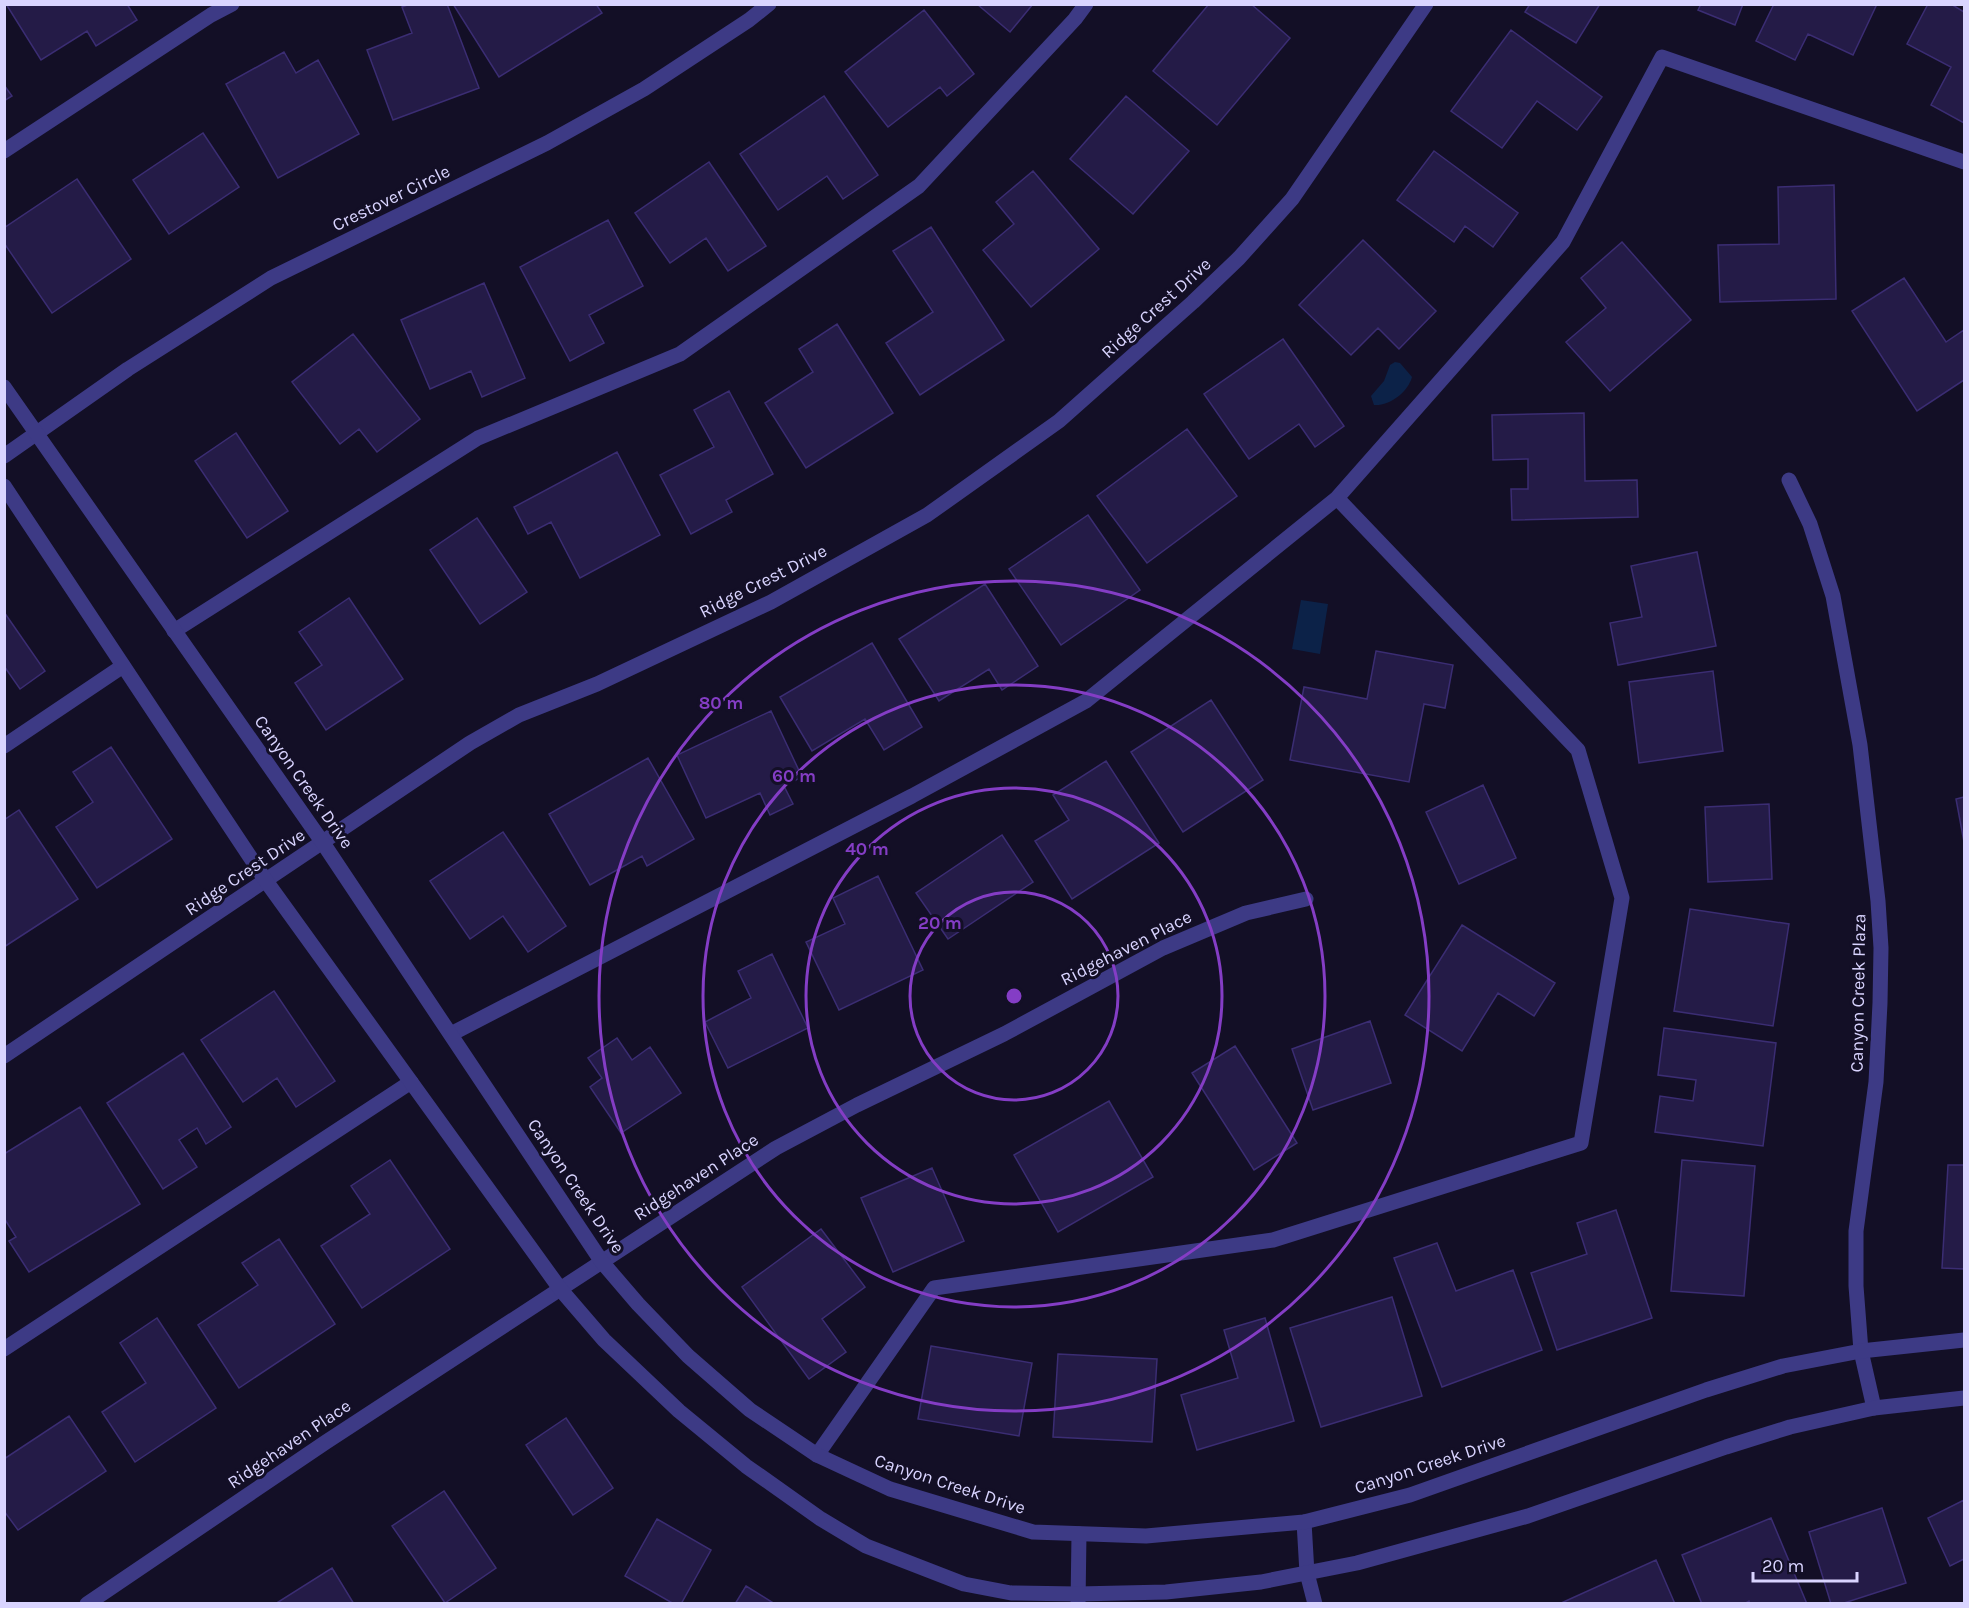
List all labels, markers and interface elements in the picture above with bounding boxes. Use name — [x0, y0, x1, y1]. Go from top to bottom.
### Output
street label: Crestover Circle — [328, 160, 454, 236]
street label: Ridge Crest Drive — [1097, 253, 1215, 363]
street label: Ridge Crest Drive — [696, 539, 830, 623]
text: 80 m — [699, 692, 743, 714]
street label: Canyon Creek Drive — [250, 711, 358, 853]
text: 60 m — [772, 765, 816, 787]
street label: Ridge Crest Drive — [181, 824, 309, 920]
text: 40 m — [845, 838, 889, 860]
street label: Ridgehaven Place — [1057, 905, 1195, 991]
text: 20 m — [918, 912, 962, 934]
street label: Canyon Creek Plaza — [1846, 913, 1870, 1073]
centre of rings — [1004, 986, 1024, 1006]
street label: Canyon Creek Drive — [523, 1114, 629, 1258]
street label: Ridgehaven Place — [630, 1129, 762, 1225]
street label: Ridgehaven Place — [223, 1395, 355, 1493]
street label: Canyon Creek Drive — [1352, 1429, 1508, 1499]
street label: Canyon Creek Drive — [872, 1449, 1028, 1519]
scale bar — [1753, 1545, 1856, 1583]
text: 20 m — [1762, 1555, 1804, 1577]

